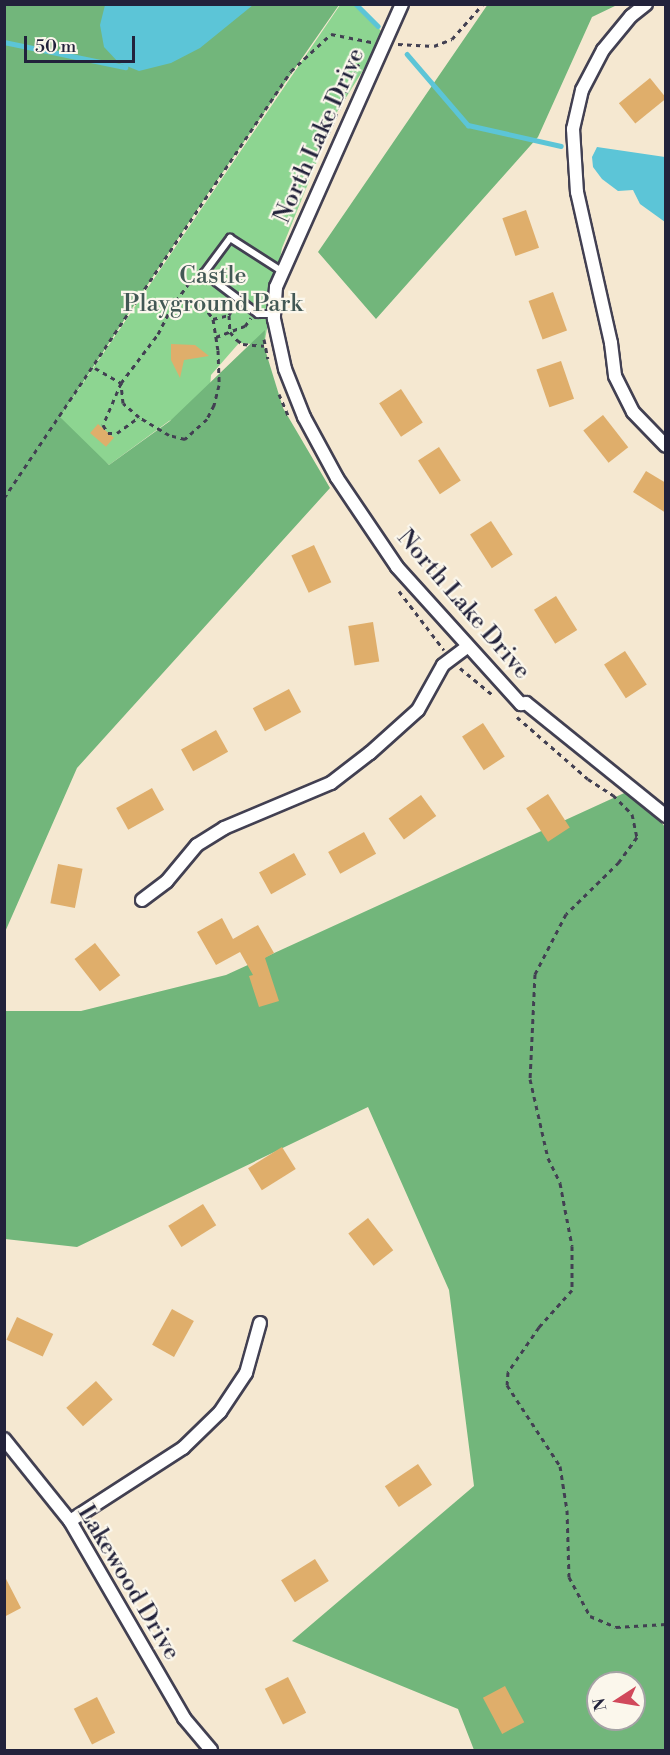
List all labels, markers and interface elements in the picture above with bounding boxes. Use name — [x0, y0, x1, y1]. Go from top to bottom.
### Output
scale bar — [27, 24, 138, 62]
text: 50 m — [35, 35, 76, 58]
street label: North Lake Drive — [268, 44, 372, 228]
park label: Castle Playground Park — [123, 263, 303, 319]
street label: North Lake Drive — [390, 524, 536, 686]
street label: Lakewood Drive — [70, 1500, 186, 1666]
north arrow — [586, 1671, 646, 1731]
text: N — [589, 1696, 611, 1713]

